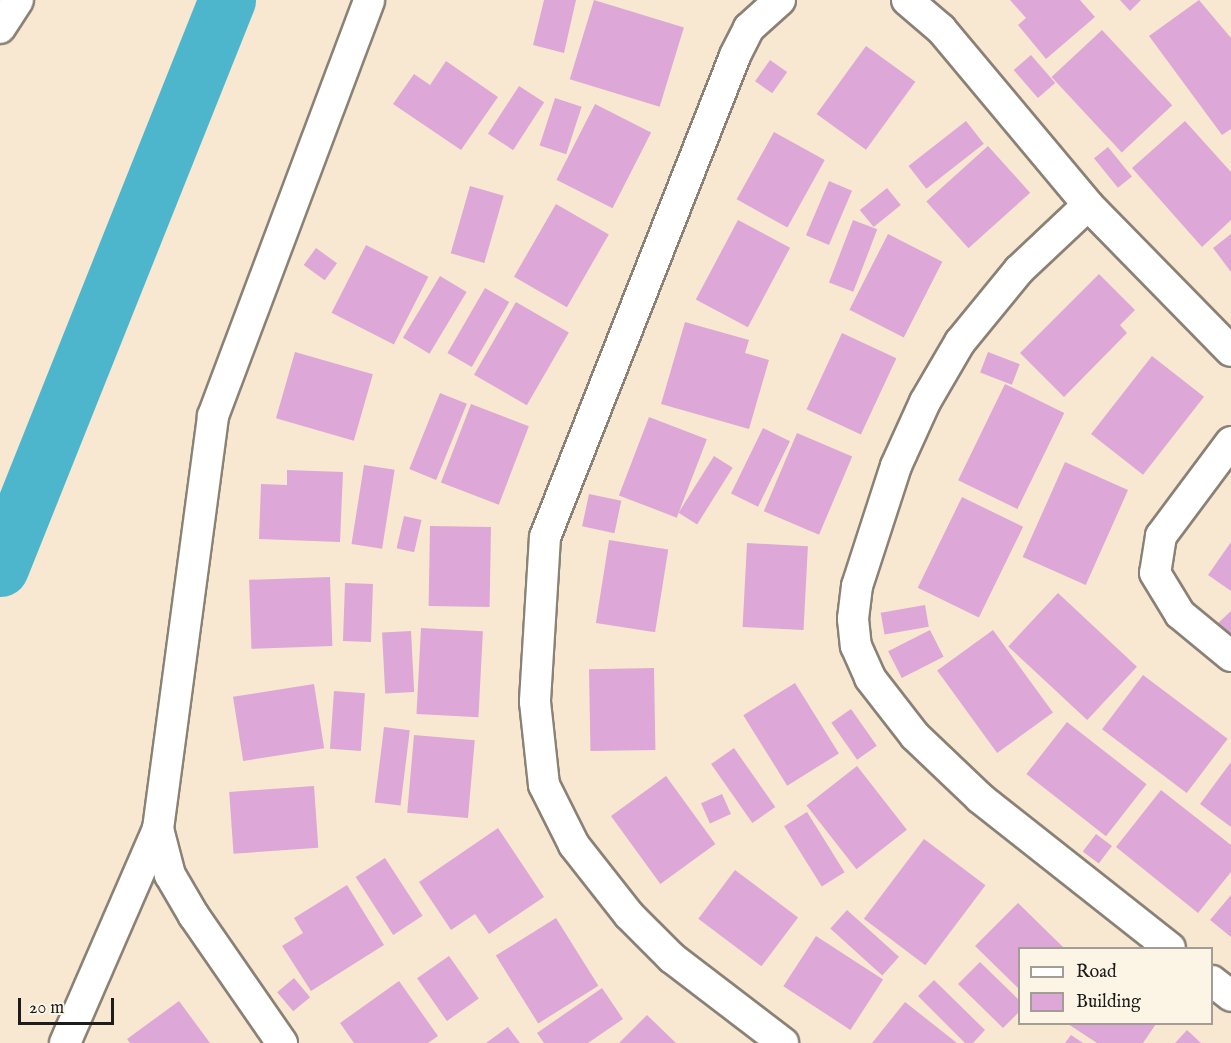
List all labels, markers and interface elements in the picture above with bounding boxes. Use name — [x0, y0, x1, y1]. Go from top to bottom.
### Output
legend — [1018, 947, 1213, 1025]
text: Road — [1076, 961, 1117, 984]
scale bar — [21, 986, 117, 1024]
text: Building — [1076, 991, 1141, 1014]
text: 20 m — [29, 997, 64, 1020]

